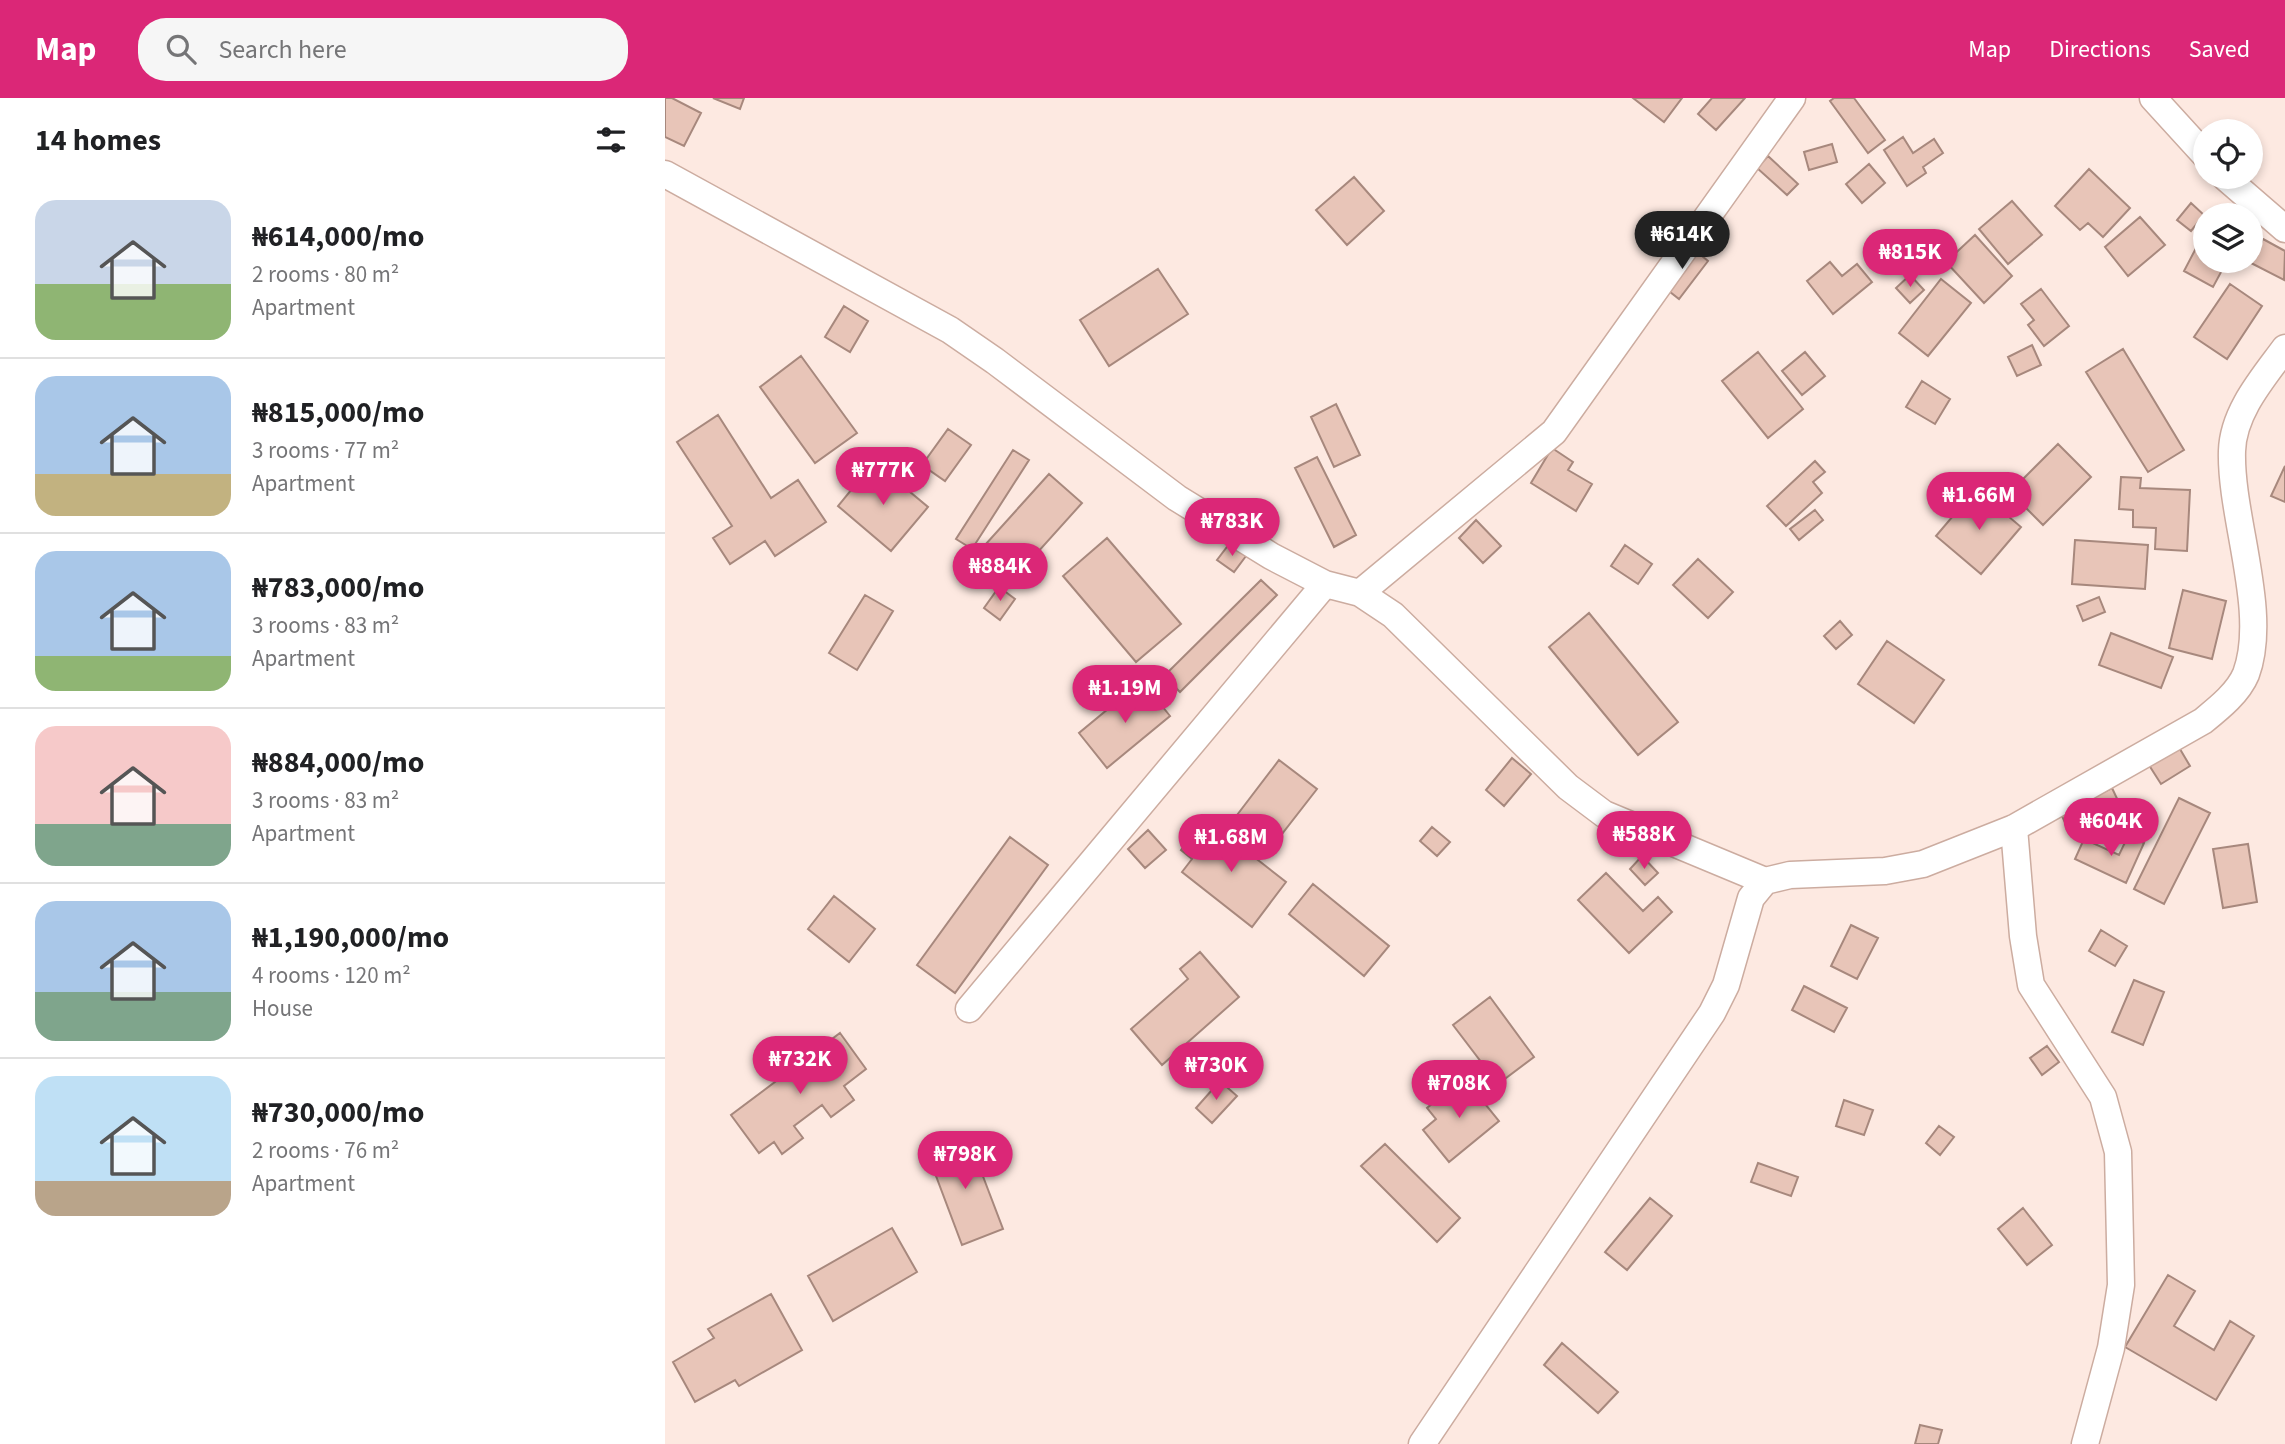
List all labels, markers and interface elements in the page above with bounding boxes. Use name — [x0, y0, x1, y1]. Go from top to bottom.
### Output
search box — [138, 18, 628, 81]
text: Map — [35, 26, 96, 73]
icon: search — [162, 30, 200, 68]
text: Search here — [218, 31, 347, 68]
text: Map — [1968, 32, 2011, 67]
text: Directions — [2049, 32, 2151, 67]
text: Saved — [2189, 32, 2250, 67]
text: 14 homes — [35, 119, 161, 162]
map controls — [2193, 119, 2263, 273]
button: locate — [2193, 119, 2263, 189]
icon: filters — [592, 121, 630, 159]
button: layers — [2193, 203, 2263, 273]
pin: ₦614K — [1633, 212, 1731, 271]
text: ₦614,000/mo — [252, 215, 424, 258]
text: ₦614K — [1651, 217, 1713, 250]
icon: home — [91, 228, 175, 312]
pin: ₦815K — [1861, 230, 1959, 289]
text: ₦815K — [1879, 235, 1941, 268]
text: 2 rooms · 80 m² — [252, 258, 399, 291]
text: Apartment — [252, 291, 355, 324]
text: ₦815,000/mo — [252, 391, 424, 434]
icon: home — [91, 404, 175, 488]
text: 3 rooms · 77 m² — [252, 434, 399, 467]
pin: ₦777K — [834, 448, 932, 507]
text: ₦777K — [852, 453, 914, 486]
text: Apartment — [252, 467, 355, 500]
pin: ₦1.66M — [1922, 472, 2036, 532]
text: ₦1.66M — [1942, 478, 2016, 511]
pin: ₦783K — [1183, 498, 1281, 558]
text: ₦783K — [1201, 504, 1263, 537]
pin: ₦884K — [951, 544, 1049, 603]
text: ₦884K — [969, 549, 1031, 582]
text: ₦783,000/mo — [252, 566, 424, 609]
icon: home — [91, 579, 175, 663]
text: 3 rooms · 83 m² — [252, 609, 399, 642]
text: Apartment — [252, 642, 355, 675]
pin: ₦1.19M — [1068, 666, 1182, 725]
text: ₦1.19M — [1088, 671, 1162, 704]
text: ₦884,000/mo — [252, 741, 424, 784]
icon: home — [91, 754, 175, 838]
text: 3 rooms · 83 m² — [252, 784, 399, 817]
pin: ₦604K — [2062, 798, 2160, 858]
text: ₦604K — [2080, 804, 2142, 837]
pin: ₦588K — [1595, 812, 1693, 871]
pin: ₦1.68M — [1174, 814, 1288, 874]
text: Apartment — [252, 817, 355, 850]
text: ₦588K — [1613, 817, 1675, 850]
text: ₦1.68M — [1194, 820, 1268, 853]
text: ₦1,190,000/mo — [252, 916, 449, 959]
icon: home — [91, 929, 175, 1013]
text: 4 rooms · 120 m² — [252, 959, 411, 992]
text: House — [252, 992, 313, 1025]
pin: ₦732K — [751, 1037, 849, 1096]
text: ₦732K — [769, 1042, 831, 1075]
pin: ₦730K — [1167, 1042, 1265, 1102]
text: ₦730K — [1185, 1048, 1247, 1081]
pin: ₦708K — [1410, 1060, 1508, 1120]
text: ₦708K — [1428, 1066, 1490, 1099]
text: ₦730,000/mo — [252, 1091, 424, 1134]
icon: home — [91, 1104, 175, 1188]
pin: ₦798K — [916, 1132, 1014, 1191]
text: 2 rooms · 76 m² — [252, 1134, 399, 1167]
text: ₦798K — [934, 1137, 996, 1170]
text: Apartment — [252, 1167, 355, 1200]

